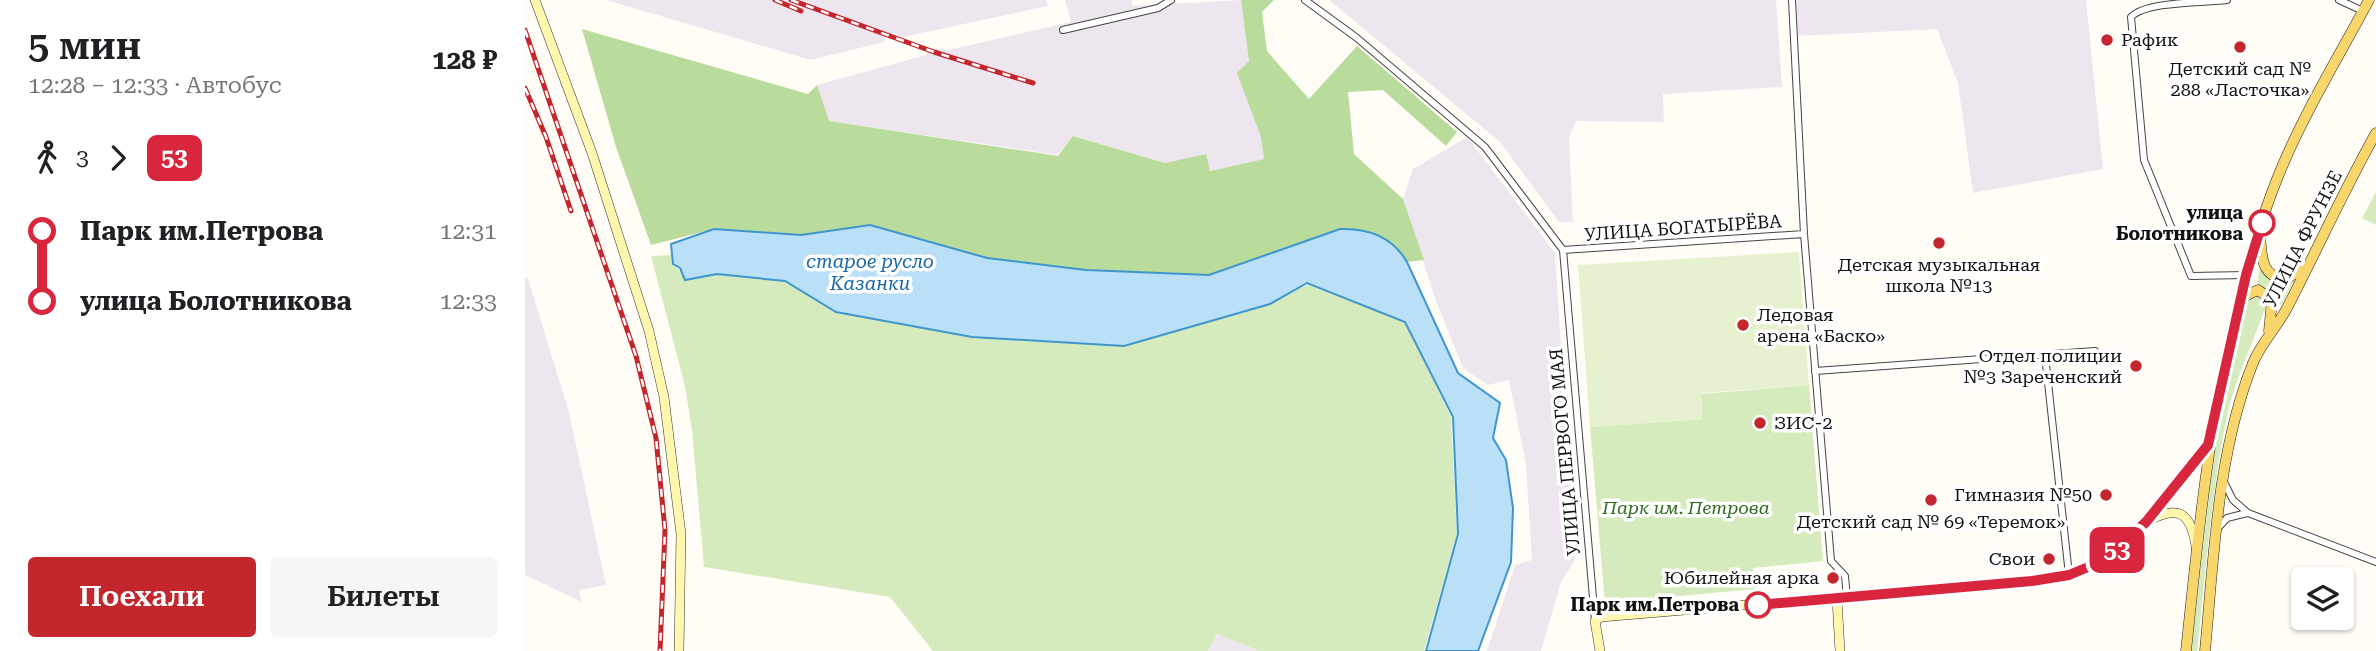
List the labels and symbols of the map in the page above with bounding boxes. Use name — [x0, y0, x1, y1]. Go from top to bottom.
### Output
place label: Рафик — [2121, 29, 2179, 50]
marker: Рафик — [2099, 32, 2115, 48]
marker: Детский сад № 288 «Ласточка» — [2232, 39, 2248, 55]
place label: Детский сад № 288 «Ласточка» — [2169, 58, 2311, 100]
street label: УЛИЦА ФРУНЗЕ — [2259, 167, 2346, 311]
place label: улица Болотникова — [2116, 202, 2243, 244]
street label: УЛИЦА БОГАТЫРЁВА — [1584, 210, 1783, 245]
marker: улица Болотникова — [2249, 210, 2275, 236]
marker: Детская музыкальная школа №13 — [1931, 235, 1947, 251]
water label: старое русло Казанки — [806, 250, 934, 295]
place label: Детская музыкальная школа №13 — [1838, 254, 2040, 296]
place label: Ледовая арена «Баско» — [1757, 304, 1885, 346]
marker: Ледовая арена «Баско» — [1735, 317, 1751, 333]
place label: Отдел полиции №3 Зареченский — [1963, 345, 2122, 387]
street label: УЛИЦА ПЕРВОГО МАЯ — [1545, 347, 1584, 557]
marker: Отдел полиции №3 Зареченский — [2128, 358, 2144, 374]
place label: ЗИС-2 — [1774, 412, 1833, 433]
marker: ЗИС-2 — [1752, 415, 1768, 431]
place label: Гимназия №50 — [1954, 484, 2092, 505]
marker: Гимназия №50 — [2098, 487, 2114, 503]
marker: Детский сад № 69 «Теремок» — [1923, 492, 1939, 508]
park label: Парк им. Петрова — [1601, 497, 1770, 518]
place label: Детский сад № 69 «Теремок» — [1797, 511, 2066, 532]
line badge: 53 — [2085, 527, 2149, 573]
place label: Свои — [1989, 548, 2035, 569]
marker: Свои — [2041, 551, 2057, 567]
place label: Юбилейная арка — [1664, 567, 1819, 588]
marker: Юбилейная арка — [1825, 570, 1841, 586]
marker: Парк им.Петрова — [1745, 592, 1771, 618]
place label: Парк им.Петрова — [1571, 594, 1739, 615]

